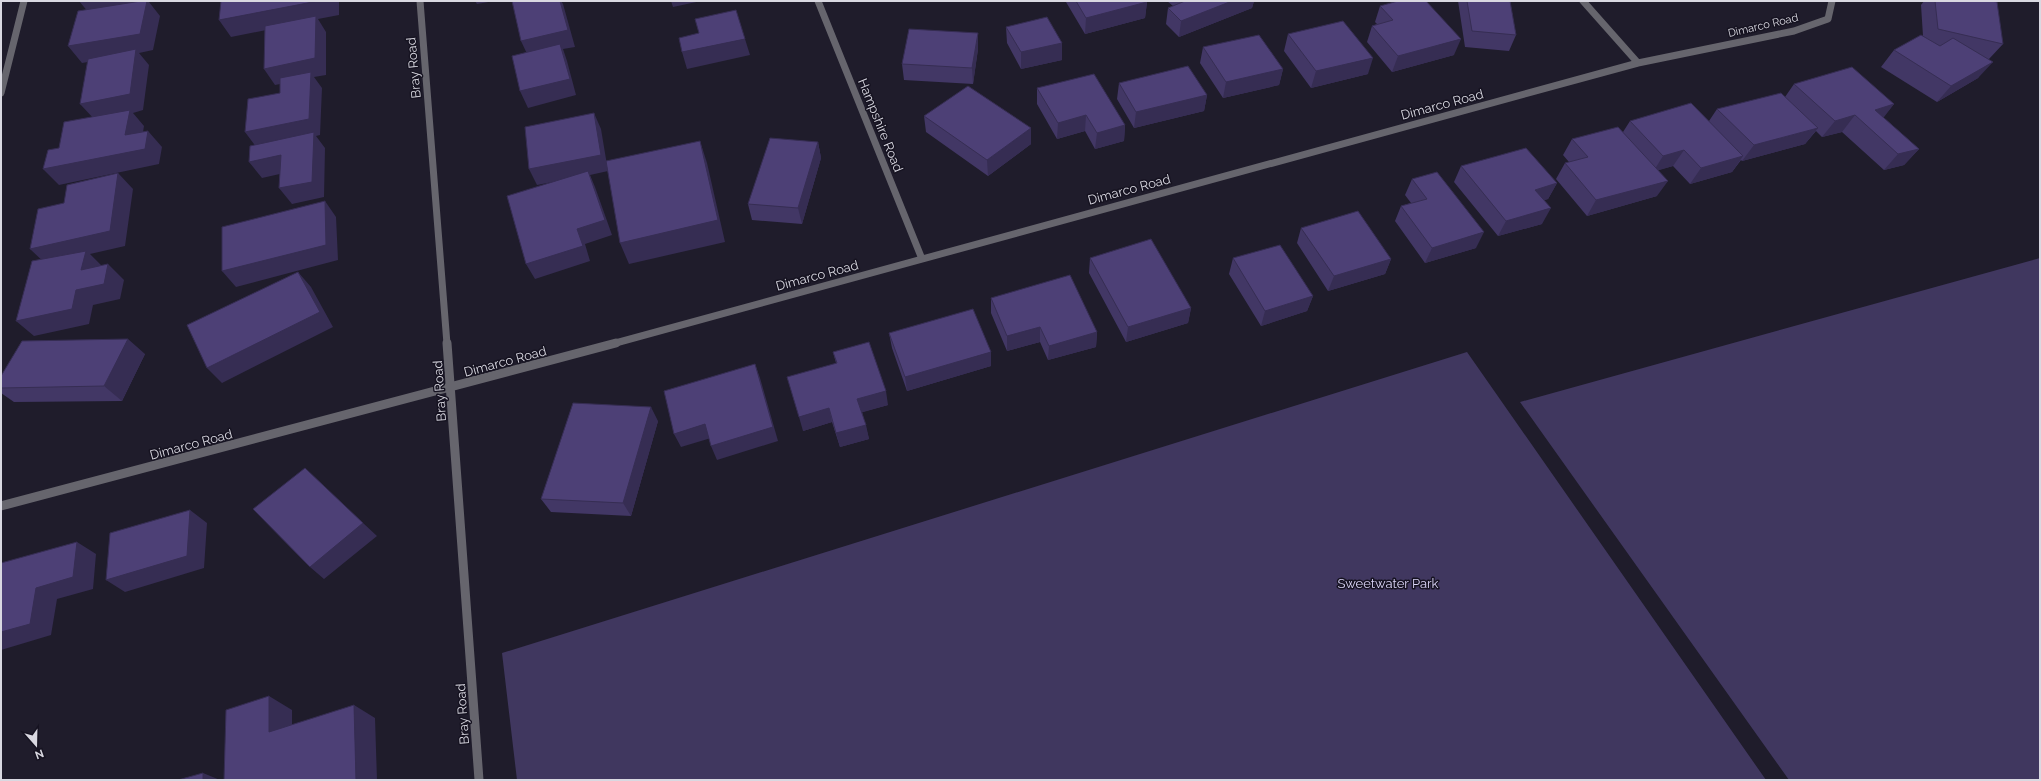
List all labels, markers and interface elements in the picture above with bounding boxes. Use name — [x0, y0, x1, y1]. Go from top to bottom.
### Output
street label: Dimarco Road — [1727, 11, 1800, 40]
street label: Bray Road — [403, 37, 424, 99]
street label: Hampshire Road — [855, 76, 906, 174]
street label: Dimarco Road — [1399, 86, 1485, 123]
street label: Dimarco Road — [1086, 171, 1172, 208]
street label: Dimarco Road — [774, 257, 860, 294]
street label: Dimarco Road — [462, 343, 548, 380]
street label: Bray Road — [430, 360, 449, 422]
street label: Dimarco Road — [148, 426, 234, 463]
park label: Sweetwater Park — [1338, 576, 1439, 591]
street label: Bray Road — [453, 683, 472, 745]
north arrow — [16, 725, 56, 765]
text: N — [33, 746, 45, 761]

